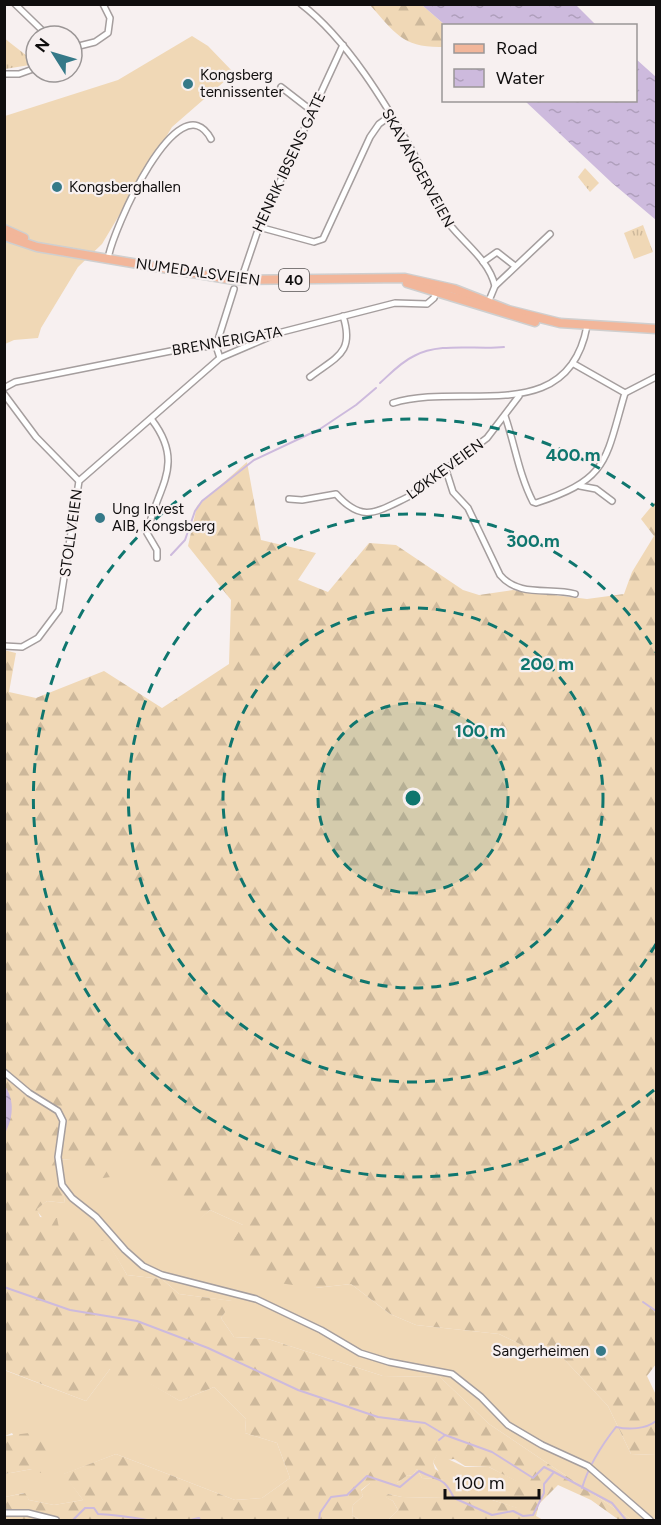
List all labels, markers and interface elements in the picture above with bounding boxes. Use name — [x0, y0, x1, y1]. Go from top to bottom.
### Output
north arrow — [24, 24, 84, 84]
legend — [442, 24, 637, 102]
text: N — [31, 35, 54, 56]
text: Road — [496, 37, 537, 59]
place label: Kongsberg tennissenter — [200, 66, 283, 101]
text: Water — [496, 67, 544, 89]
marker: Kongsberg tennissenter — [181, 77, 195, 91]
street label: HENRIK IBSENS GATE — [249, 89, 329, 235]
street label: SKAVANGERVEIEN — [378, 106, 458, 230]
place label: Kongsberghallen — [69, 178, 181, 196]
marker: Kongsberghallen — [50, 180, 64, 194]
street label: NUMEDALSVEIEN — [135, 254, 261, 290]
road number: 40 — [279, 269, 309, 291]
street label: BRENNERIGATA — [170, 322, 284, 360]
street label: LØKKEVEIEN — [403, 435, 487, 503]
text: 400 m — [546, 444, 600, 466]
street label: STOLLVEIEN — [56, 488, 86, 578]
place label: Ung Invest AIB, Kongsberg — [112, 500, 215, 535]
marker: Ung Invest AIB, Kongsberg — [93, 511, 107, 525]
text: 300 m — [506, 530, 560, 552]
text: 200 m — [520, 653, 574, 675]
text: 100 m — [455, 720, 505, 742]
centre of rings — [403, 788, 423, 808]
place label: Sangerheimen — [492, 1342, 589, 1360]
marker: Sangerheimen — [594, 1344, 608, 1358]
scale bar — [445, 1462, 540, 1500]
text: 100 m — [454, 1472, 504, 1494]

